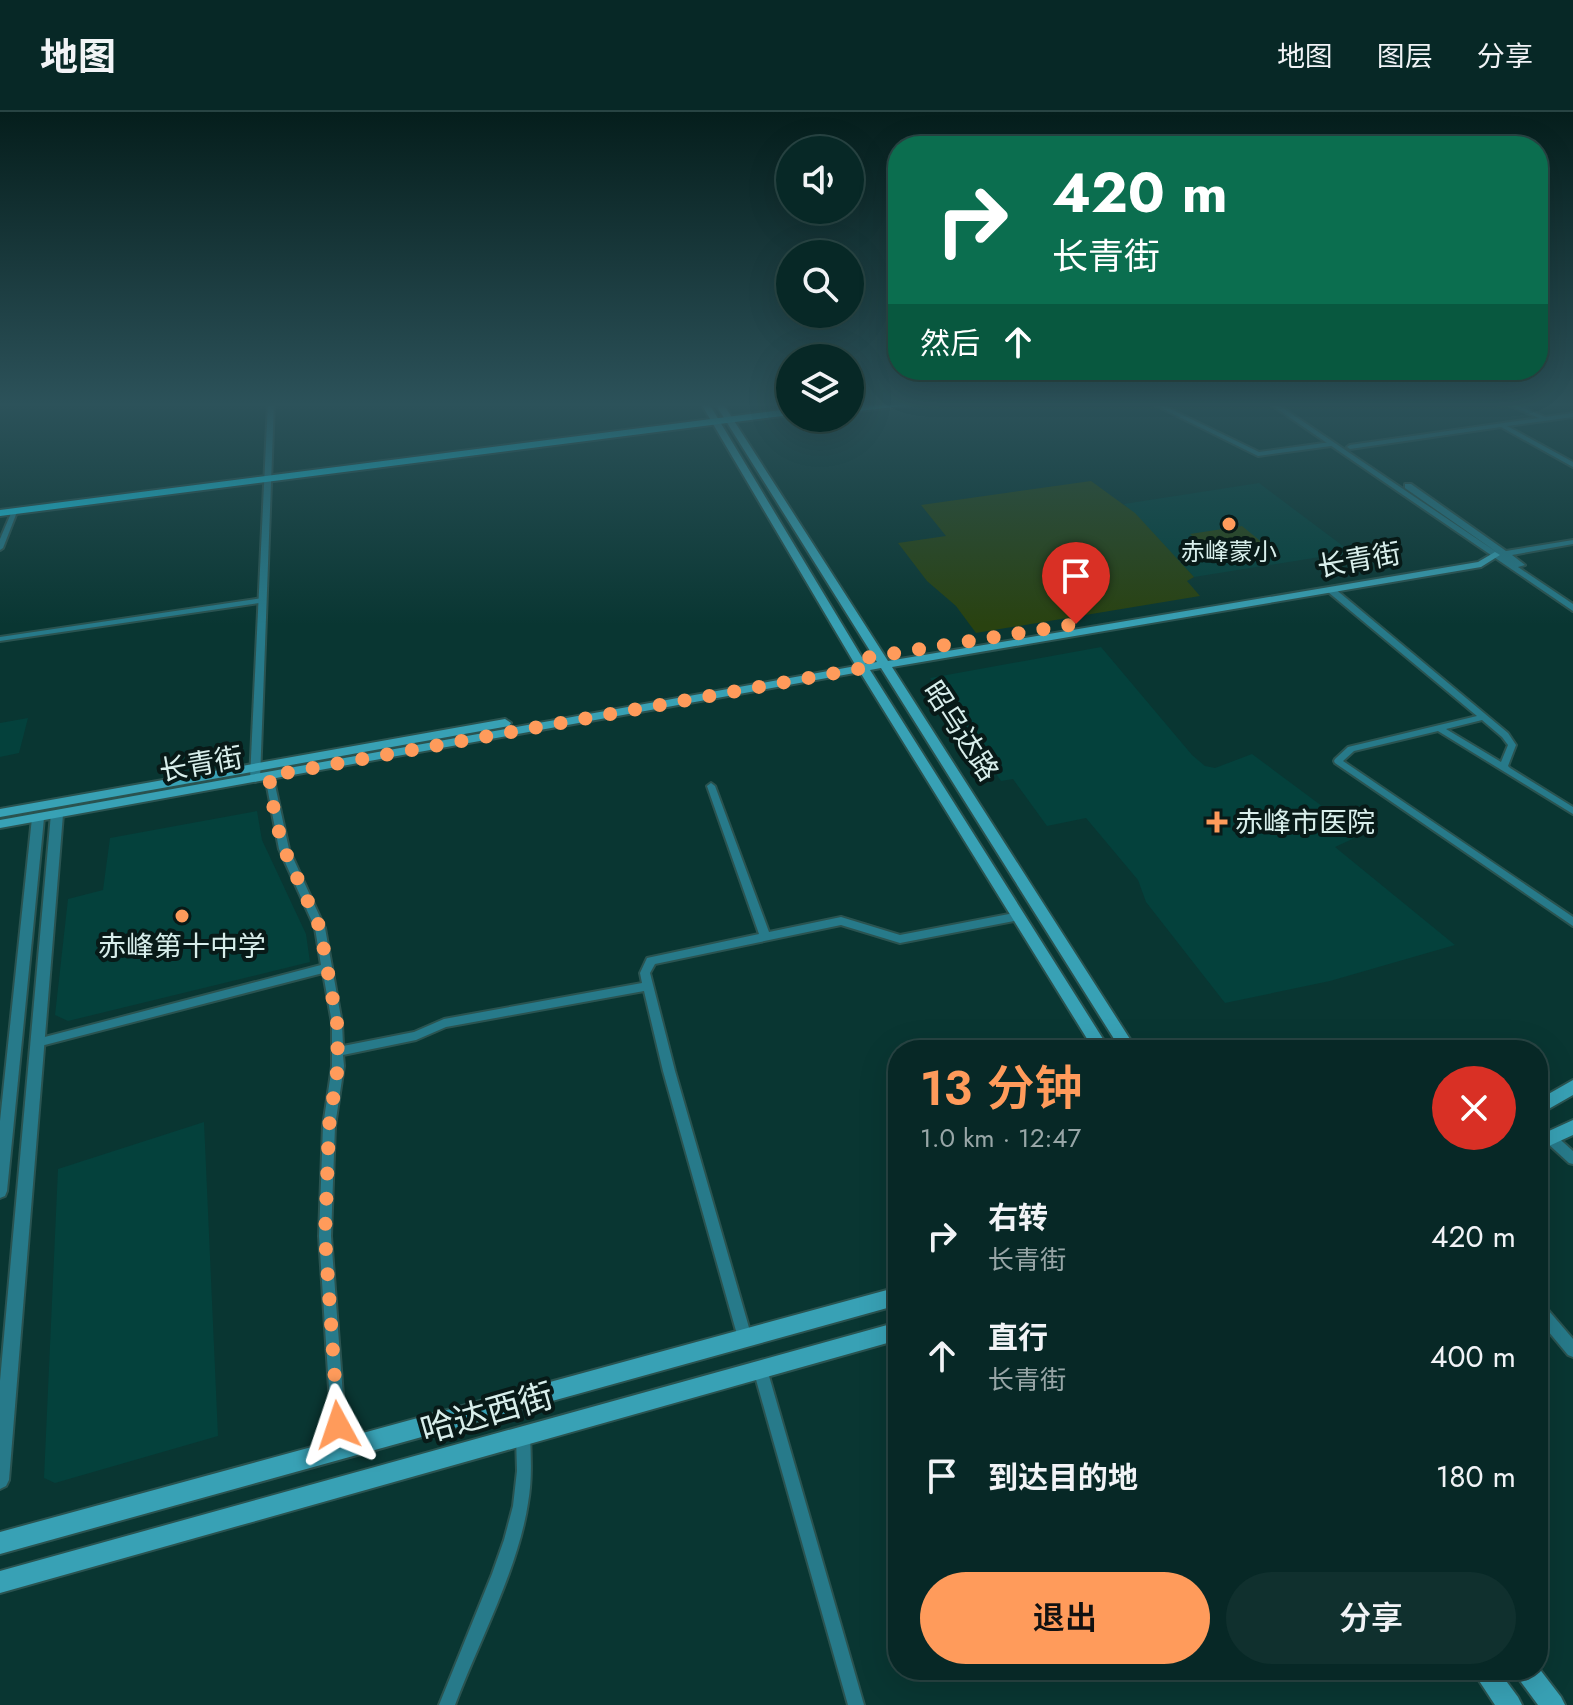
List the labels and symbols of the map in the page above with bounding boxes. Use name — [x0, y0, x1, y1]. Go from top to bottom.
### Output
marker: 赤峰蒙小 — [1220, 515, 1238, 533]
street label: 长青街 — [1314, 533, 1404, 587]
place label: 赤峰蒙小 — [1181, 534, 1277, 569]
pin — [1042, 542, 1110, 624]
street label: 昭乌达路 — [913, 673, 1009, 789]
street label: 长青街 — [156, 737, 246, 791]
place label: 赤峰市医院 — [1235, 802, 1375, 843]
marker: 赤峰市医院 — [1206, 811, 1228, 833]
marker: 赤峰第十中学 — [173, 907, 191, 925]
place label: 赤峰第十中学 — [98, 926, 266, 967]
street label: 哈达西街 — [415, 1371, 559, 1455]
position arrow — [296, 1383, 380, 1467]

